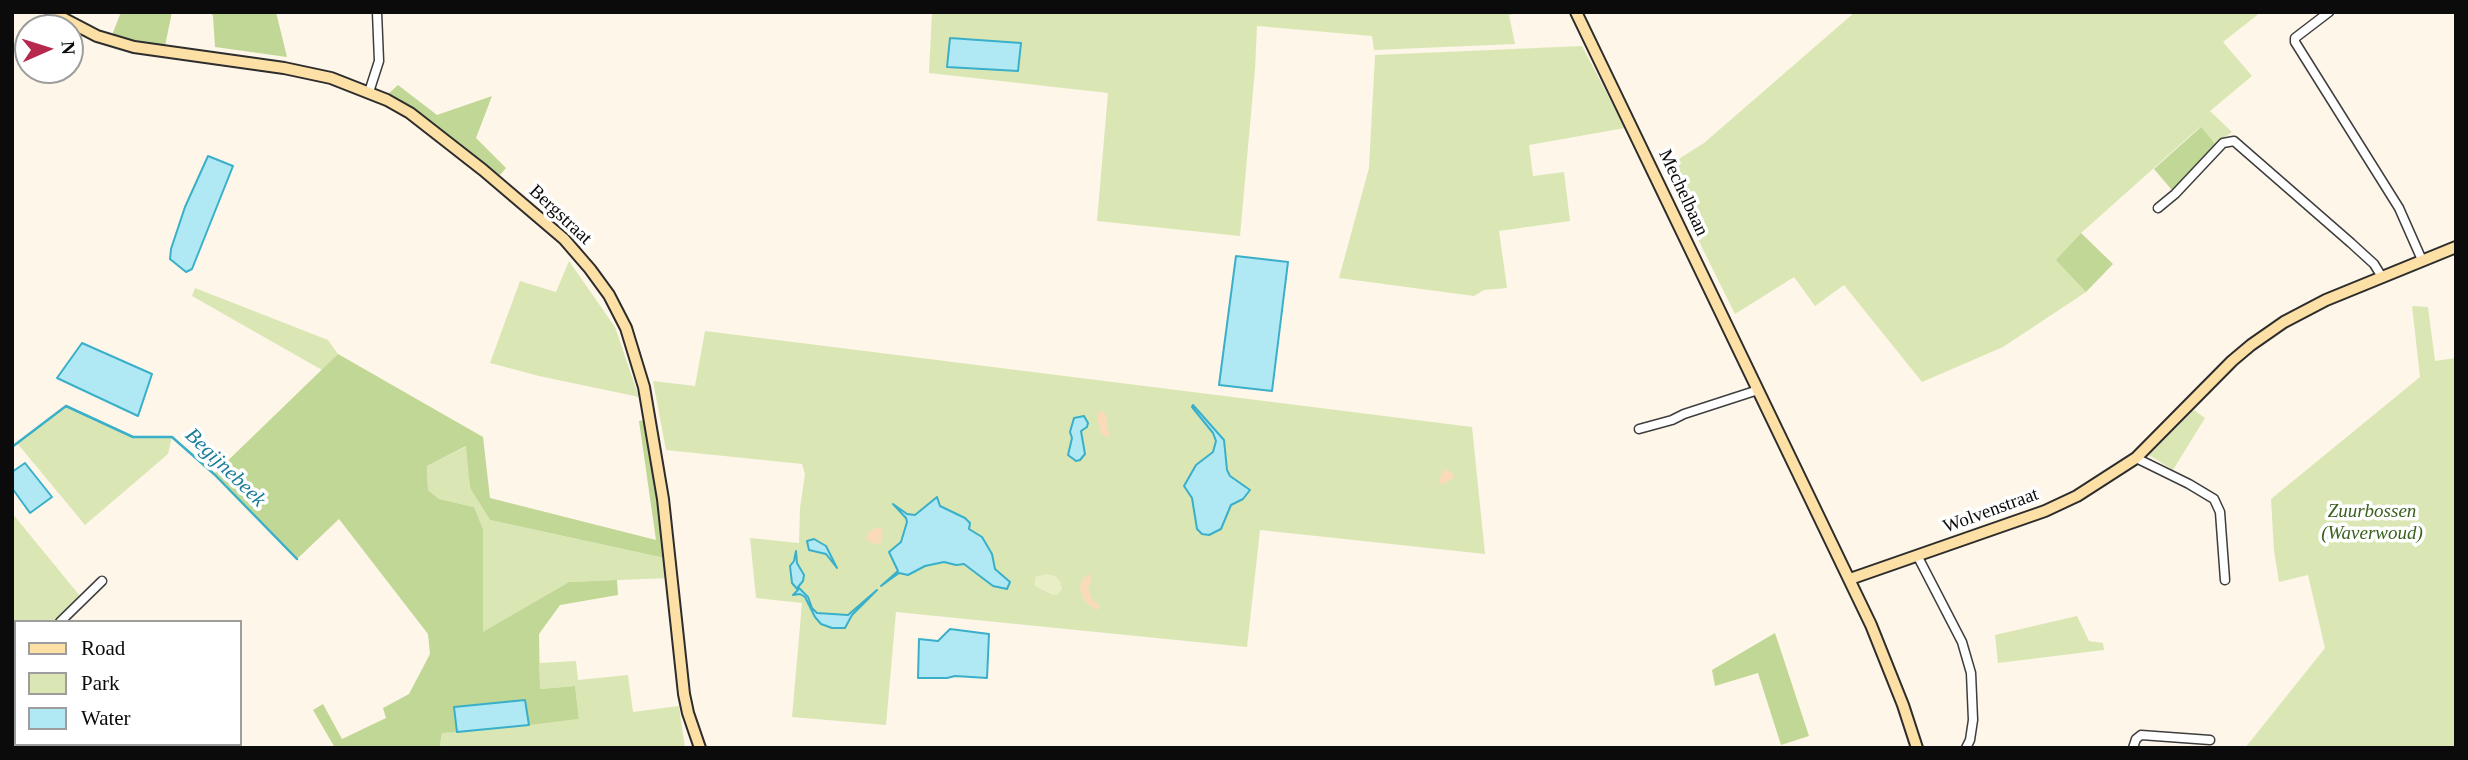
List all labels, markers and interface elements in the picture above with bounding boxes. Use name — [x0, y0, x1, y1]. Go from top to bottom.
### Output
north arrow — [14, 14, 84, 84]
text: N — [58, 41, 79, 55]
street label: Mechelbaan — [1653, 146, 1713, 240]
street label: Bergstraat — [524, 180, 596, 250]
water label: Begijnebeek — [179, 423, 271, 513]
street label: Wolvenstraat — [1940, 483, 2042, 539]
park label: Zuurbossen (Waverwoud) — [2321, 501, 2423, 545]
legend — [14, 620, 242, 746]
text: Road — [81, 636, 125, 660]
text: Park — [81, 671, 120, 695]
text: Water — [81, 706, 131, 730]

